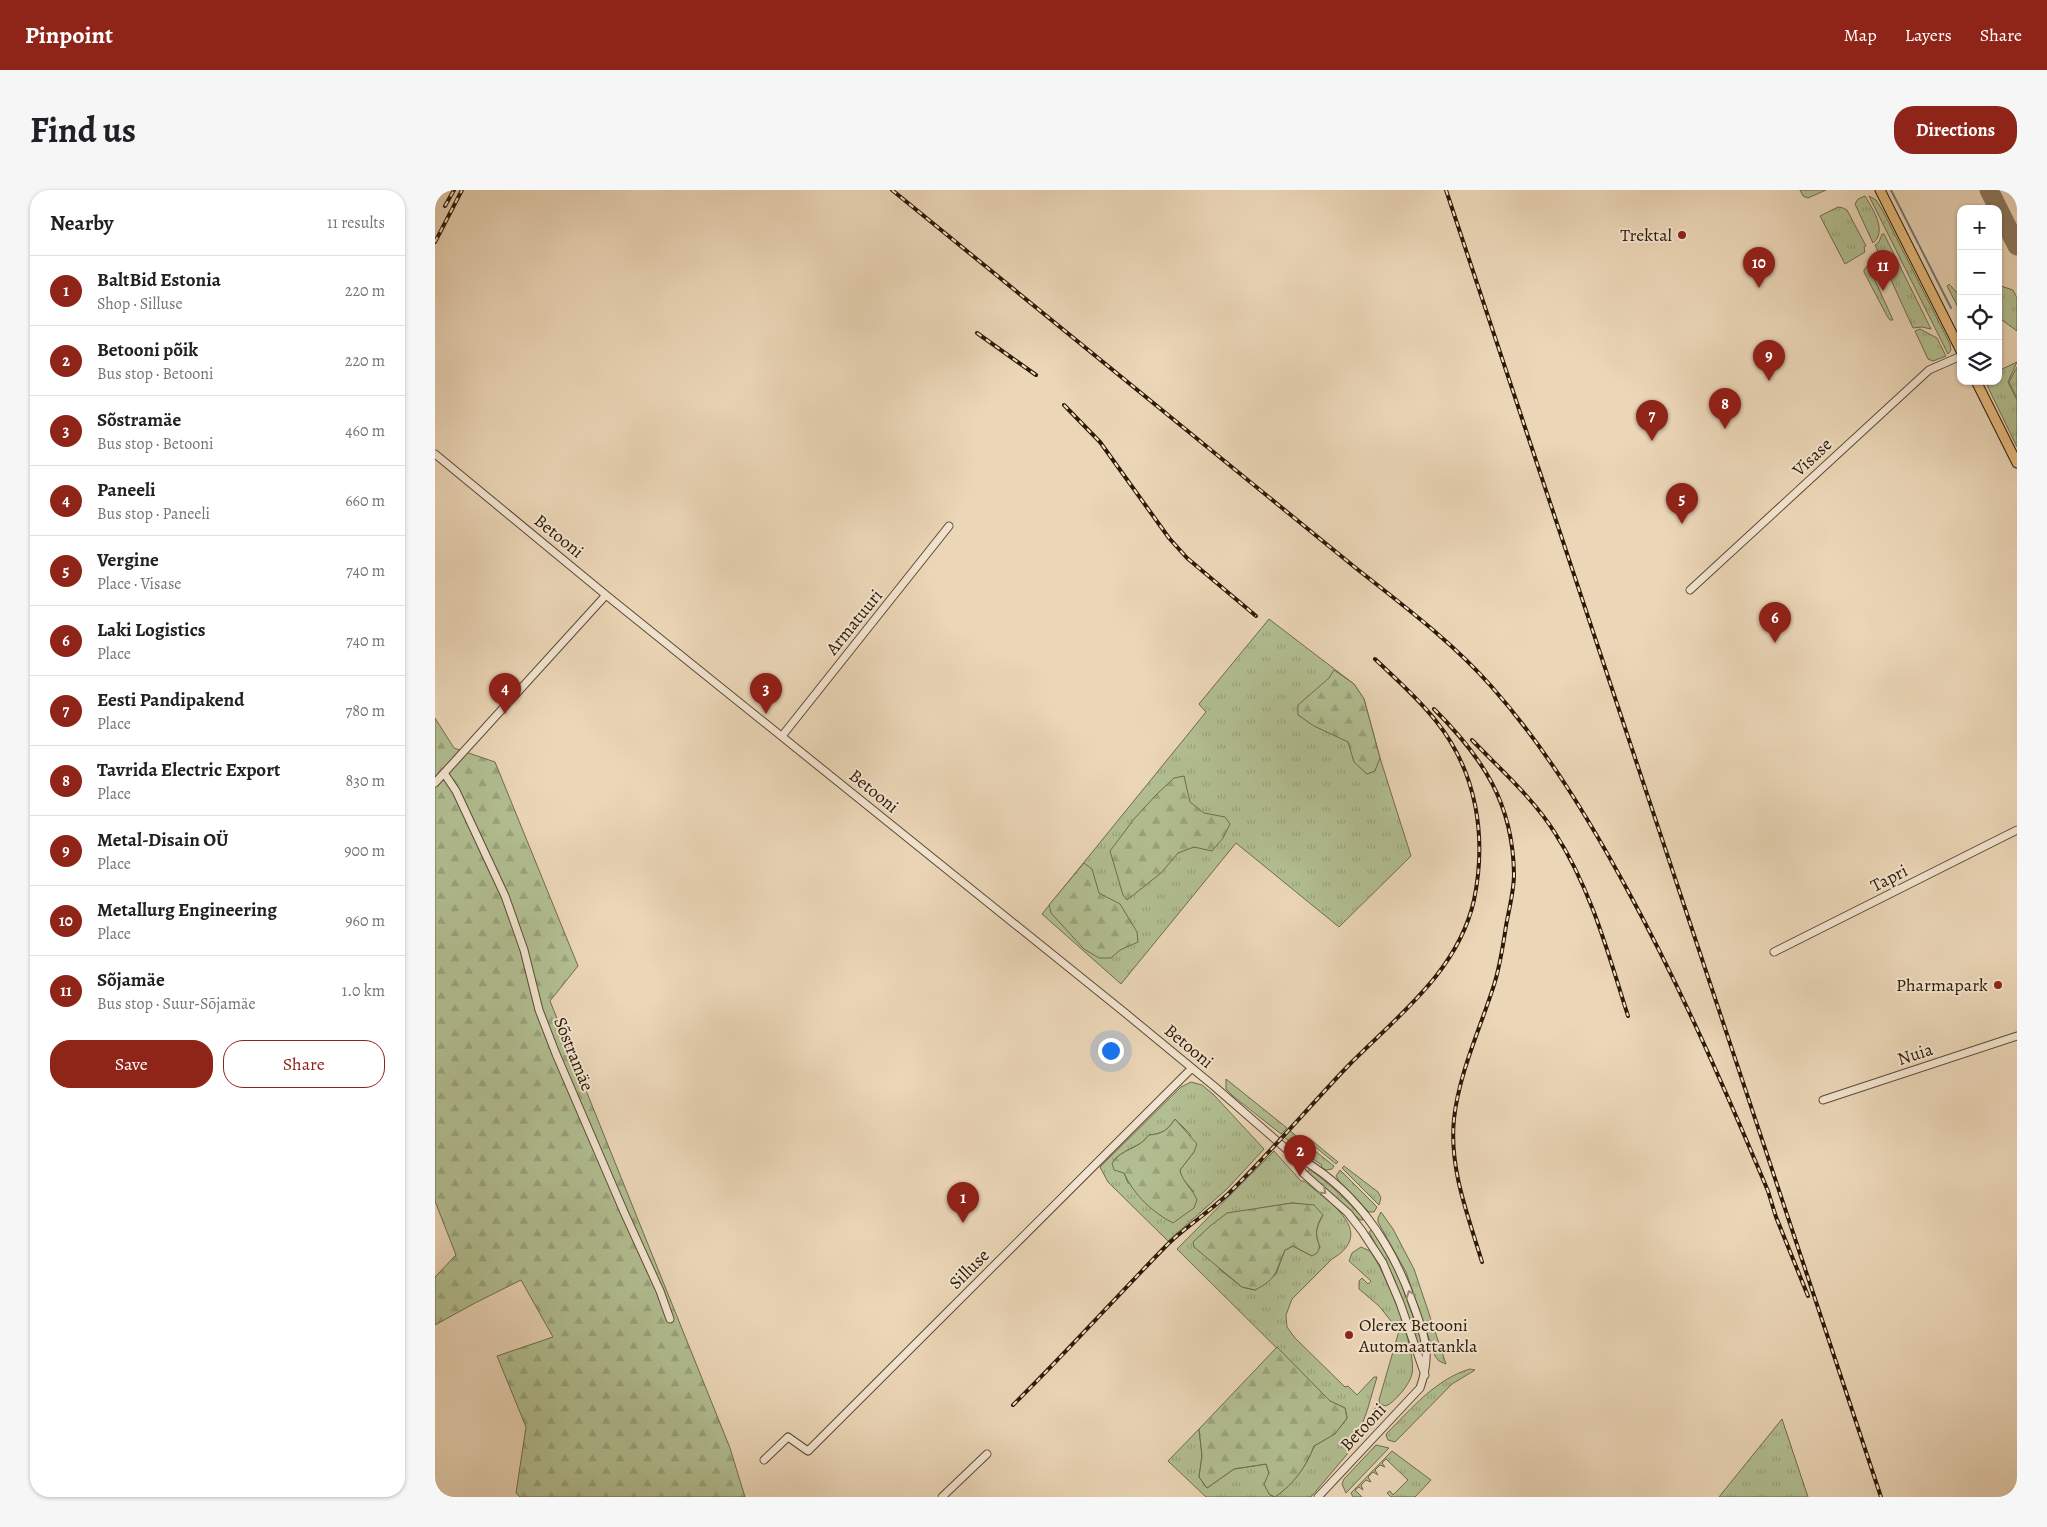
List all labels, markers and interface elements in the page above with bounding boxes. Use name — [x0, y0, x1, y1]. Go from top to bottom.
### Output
text: Pinpoint — [25, 19, 113, 51]
text: Map — [1844, 23, 1877, 47]
text: Layers — [1905, 23, 1952, 47]
text: Share — [1980, 23, 2022, 47]
text: Find us — [30, 106, 136, 154]
button: Directions — [1894, 106, 2017, 154]
map controls — [1957, 205, 2002, 385]
button: + — [1957, 205, 2002, 250]
text: Nearby — [50, 209, 113, 237]
text: 11 results — [327, 212, 385, 234]
place label: Trektal — [1620, 223, 1673, 247]
marker: Trektal — [1676, 229, 1688, 241]
pin: 10 — [1743, 247, 1775, 288]
pin: 11 — [1867, 250, 1899, 291]
button: − — [1957, 250, 2002, 295]
text: BaltBid Estonia — [97, 267, 221, 293]
text: 1 — [63, 280, 69, 302]
text: 220 m — [345, 280, 385, 302]
text: Shop · Silluse — [97, 293, 183, 315]
button: locate — [1957, 295, 2002, 340]
text: Betooni põik — [97, 337, 198, 363]
pin: 9 — [1753, 340, 1785, 381]
button: layers — [1957, 340, 2002, 385]
text: 2 — [62, 350, 70, 372]
text: 220 m — [345, 350, 385, 372]
text: Bus stop · Betooni — [97, 363, 214, 385]
pin: 8 — [1709, 388, 1741, 429]
pin: 7 — [1636, 400, 1668, 441]
text: Sõstramäe — [97, 407, 181, 433]
text: 3 — [63, 420, 69, 442]
text: 460 m — [345, 420, 385, 442]
street label: Visase — [1786, 432, 1837, 482]
text: Bus stop · Betooni — [97, 433, 214, 455]
text: Paneeli — [97, 477, 155, 503]
pin: 5 — [1666, 483, 1698, 524]
text: 4 — [62, 490, 70, 512]
text: 660 m — [345, 490, 385, 512]
text: Bus stop · Paneeli — [97, 503, 210, 525]
street label: Betooni — [529, 509, 589, 563]
text: Vergine — [97, 547, 159, 573]
text: 5 — [63, 560, 69, 582]
text: 740 m — [346, 560, 385, 582]
text: Place · Visase — [97, 573, 182, 595]
street label: Armatuuri — [820, 584, 888, 661]
pin: 6 — [1759, 602, 1791, 643]
text: Laki Logistics — [97, 617, 206, 643]
text: 6 — [62, 630, 70, 652]
text: 740 m — [346, 630, 385, 652]
text: Place — [97, 643, 131, 665]
pin: 4 — [489, 673, 521, 714]
pin: 3 — [750, 673, 782, 714]
text: Eesti Pandipakend — [97, 687, 244, 713]
text: 7 — [63, 700, 69, 722]
text: 780 m — [346, 700, 385, 722]
text: Place — [97, 713, 131, 735]
text: Tavrida Electric Export — [97, 757, 280, 783]
street label: Betooni — [844, 764, 904, 818]
text: 8 — [62, 770, 70, 792]
text: 830 m — [346, 770, 385, 792]
text: Place — [97, 783, 131, 805]
text: Metal-Disain OÜ — [97, 827, 229, 853]
text: 9 — [62, 840, 70, 862]
text: 900 m — [344, 840, 385, 862]
text: Place — [97, 853, 131, 875]
street label: Tapri — [1866, 859, 1912, 897]
text: Metallurg Engineering — [97, 897, 277, 923]
text: 10 — [59, 910, 73, 932]
text: 960 m — [345, 910, 385, 932]
text: Place — [97, 923, 131, 945]
text: Sõjamäe — [97, 967, 165, 993]
place label: Pharmapark — [1896, 973, 1988, 997]
marker: Pharmapark — [1992, 979, 2004, 991]
text: 11 — [60, 980, 72, 1002]
text: 1.0 km — [342, 980, 385, 1002]
text: Bus stop · Suur-Sõjamäe — [97, 993, 256, 1015]
street label: Sõstramäe — [548, 1013, 600, 1095]
street label: Betooni — [1159, 1018, 1219, 1074]
street label: Nuia — [1894, 1037, 1936, 1071]
your location — [1098, 1038, 1124, 1064]
button: Save — [50, 1040, 213, 1088]
button: Share — [223, 1040, 385, 1088]
pin: 2 — [1284, 1135, 1316, 1176]
pin: 1 — [947, 1182, 979, 1223]
one-way arrow — [1318, 1185, 1327, 1194]
street label: Silluse — [943, 1243, 995, 1295]
one-way arrow — [1406, 1291, 1416, 1299]
place label: Olerex Betooni Automaattankla — [1358, 1313, 1478, 1358]
marker: Olerex Betooni Automaattankla — [1343, 1329, 1355, 1341]
street label: Betooni — [1335, 1398, 1391, 1456]

